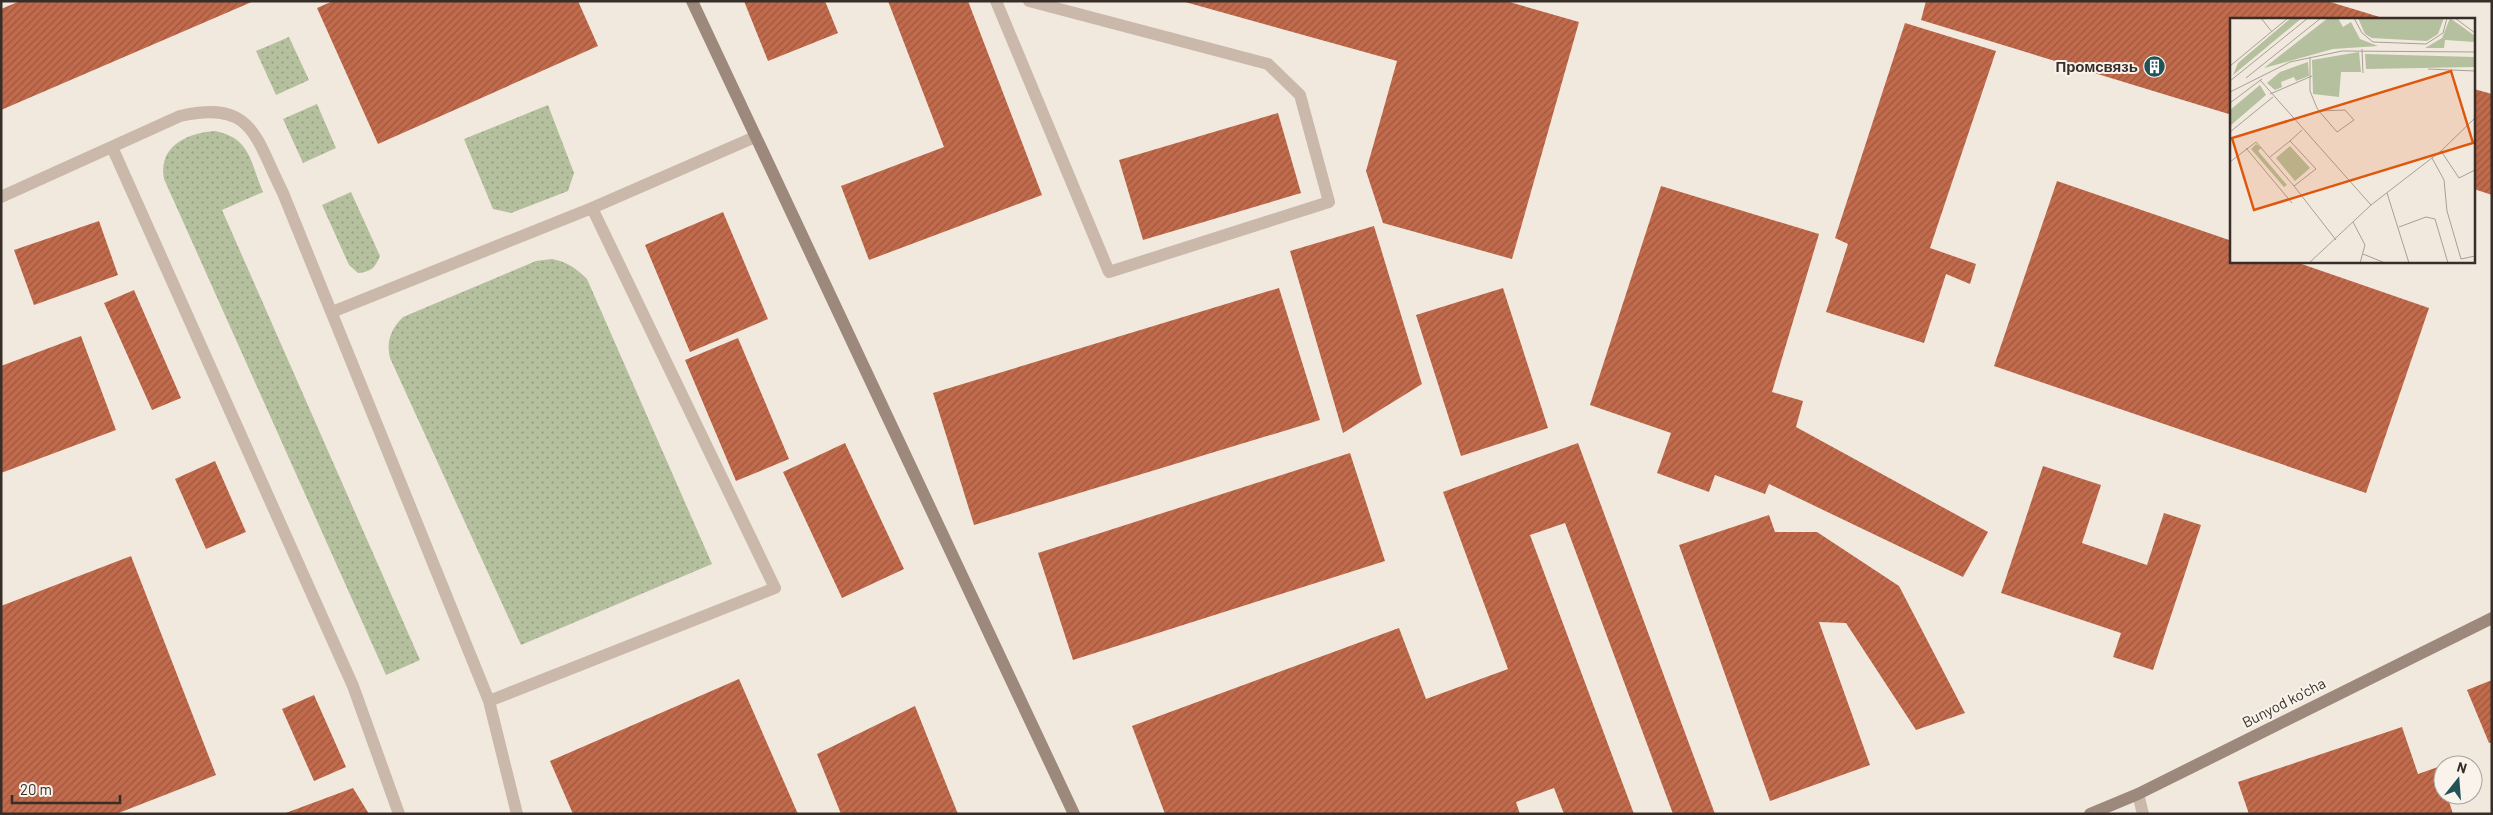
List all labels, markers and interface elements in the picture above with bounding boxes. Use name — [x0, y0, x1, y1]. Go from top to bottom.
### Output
inset map — [2230, 18, 2476, 262]
building icon: Промсвязь — [2142, 55, 2166, 79]
place label: Промсвязь — [2055, 57, 2138, 75]
street label: Bunyod ko'cha — [2239, 673, 2328, 731]
north arrow — [2433, 755, 2483, 805]
text: N — [2455, 758, 2469, 777]
scale bar — [12, 772, 120, 804]
text: 20 m — [20, 780, 52, 798]

